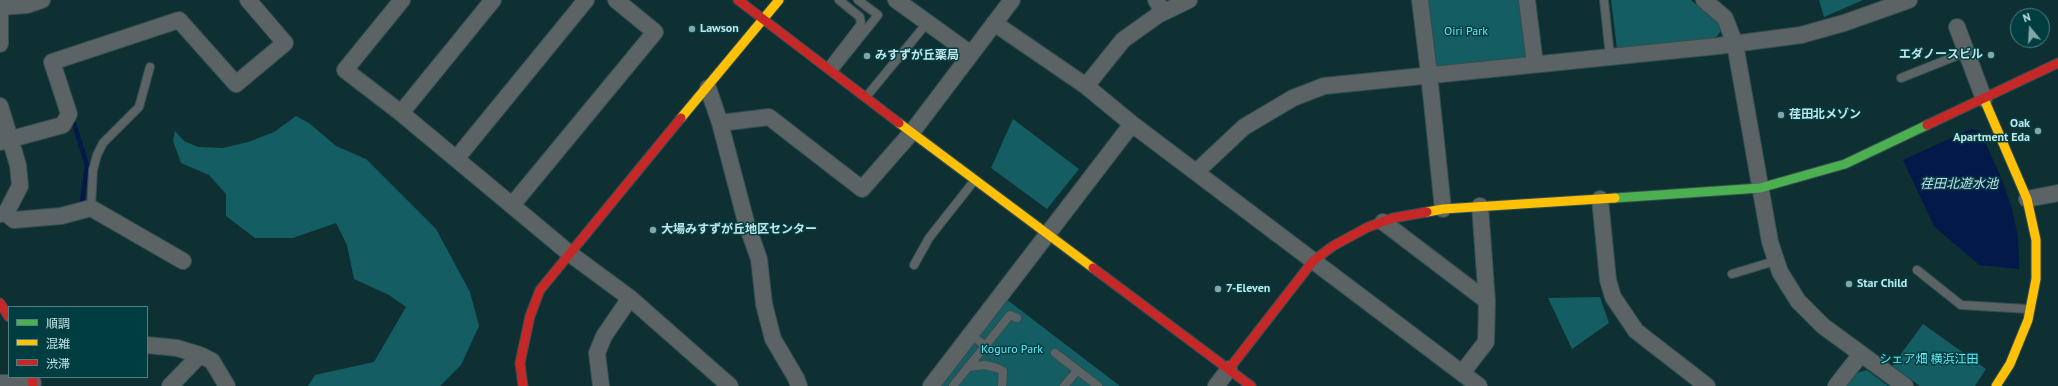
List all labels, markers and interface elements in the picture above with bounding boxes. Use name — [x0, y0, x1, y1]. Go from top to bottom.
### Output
north arrow — [2010, 8, 2050, 48]
text: N — [2021, 10, 2032, 25]
place label: Lawson — [700, 22, 739, 36]
marker: Lawson — [687, 24, 697, 34]
park label: Oiri Park — [1444, 25, 1488, 39]
place label: エダノースビル — [1899, 48, 1983, 62]
place label: みすずが丘薬局 — [875, 49, 959, 63]
marker: エダノースビル — [1986, 50, 1996, 60]
marker: みすずが丘薬局 — [862, 51, 872, 61]
place label: 荏田北メゾン — [1789, 108, 1861, 122]
marker: 荏田北メゾン — [1776, 110, 1786, 120]
place label: Oak Apartment Eda — [1953, 117, 2030, 145]
marker: Oak Apartment Eda — [2033, 126, 2043, 136]
water label: 荏田北遊水池 — [1920, 176, 1998, 192]
place label: 大場みすずが丘地区センター — [661, 223, 817, 237]
marker: 大場みすずが丘地区センター — [648, 225, 658, 235]
place label: Star Child — [1857, 277, 1907, 291]
marker: Star Child — [1844, 279, 1854, 289]
place label: 7-Eleven — [1226, 282, 1270, 296]
marker: 7-Eleven — [1213, 284, 1223, 294]
legend — [8, 306, 148, 378]
text: 順調 — [46, 316, 70, 331]
text: 混雑 — [46, 336, 70, 351]
park label: Koguro Park — [981, 343, 1043, 357]
park label: シェア畑 横浜江田 — [1879, 353, 1979, 367]
text: 渋滞 — [46, 356, 70, 371]

